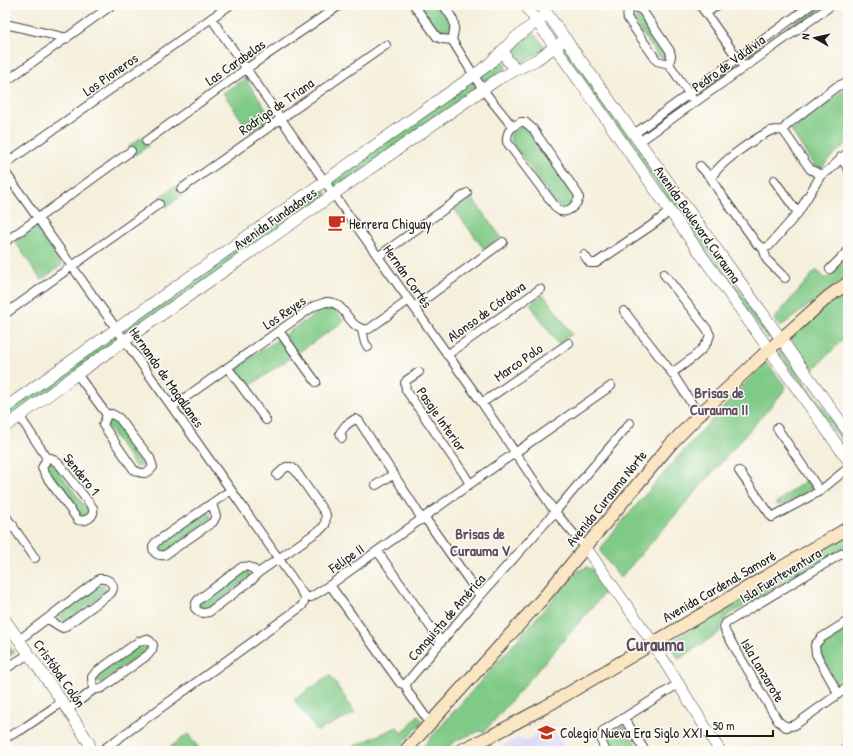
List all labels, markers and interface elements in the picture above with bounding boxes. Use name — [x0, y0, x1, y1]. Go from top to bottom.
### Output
north arrow — [795, 18, 835, 58]
street label: Pedro de Valdivia — [688, 30, 769, 96]
text: N — [798, 33, 812, 40]
street label: Las Carabelas — [201, 34, 269, 90]
street label: Los Pioneros — [79, 48, 141, 100]
street label: Rodrigo de Triana — [235, 73, 318, 140]
street label: Avenida Boulevard Curauma — [650, 162, 746, 287]
street label: Avenida Fundadores — [230, 182, 320, 254]
cafe icon: Herrera Chiguay — [326, 213, 346, 233]
place label: Herrera Chiguay — [349, 214, 432, 234]
street label: Hernán Cortés — [379, 240, 437, 312]
street label: Alonso de Córdova — [443, 276, 529, 346]
street label: Los Reyes — [259, 291, 310, 334]
street label: Hernando de Magallanes — [124, 323, 209, 432]
street label: Marco Polo — [490, 338, 546, 386]
district label: Brisas de Curauma II — [690, 382, 748, 420]
street label: Pasaje Interior — [412, 383, 472, 456]
street label: Avenida Curauma Norte — [561, 446, 651, 550]
street label: Sendero 1 — [59, 449, 105, 499]
district label: Brisas de Curauma V — [450, 523, 510, 561]
street label: Felipe II — [324, 539, 368, 578]
street label: Isla Fuerteventura — [736, 543, 825, 607]
street label: Avenida Cardenal Samoré — [659, 546, 780, 626]
street label: Conquista de América — [403, 569, 490, 665]
district label: Curauma — [626, 632, 685, 657]
street label: Cristóbal Colón — [29, 635, 91, 711]
street label: Isla Lanzarote — [737, 635, 790, 706]
scale bar — [707, 712, 773, 738]
text: 50 m — [713, 717, 734, 734]
school or university icon: Colegio Nueva Era Siglo XXI — [537, 722, 557, 742]
place label: Colegio Nueva Era Siglo XXI — [560, 723, 703, 743]

